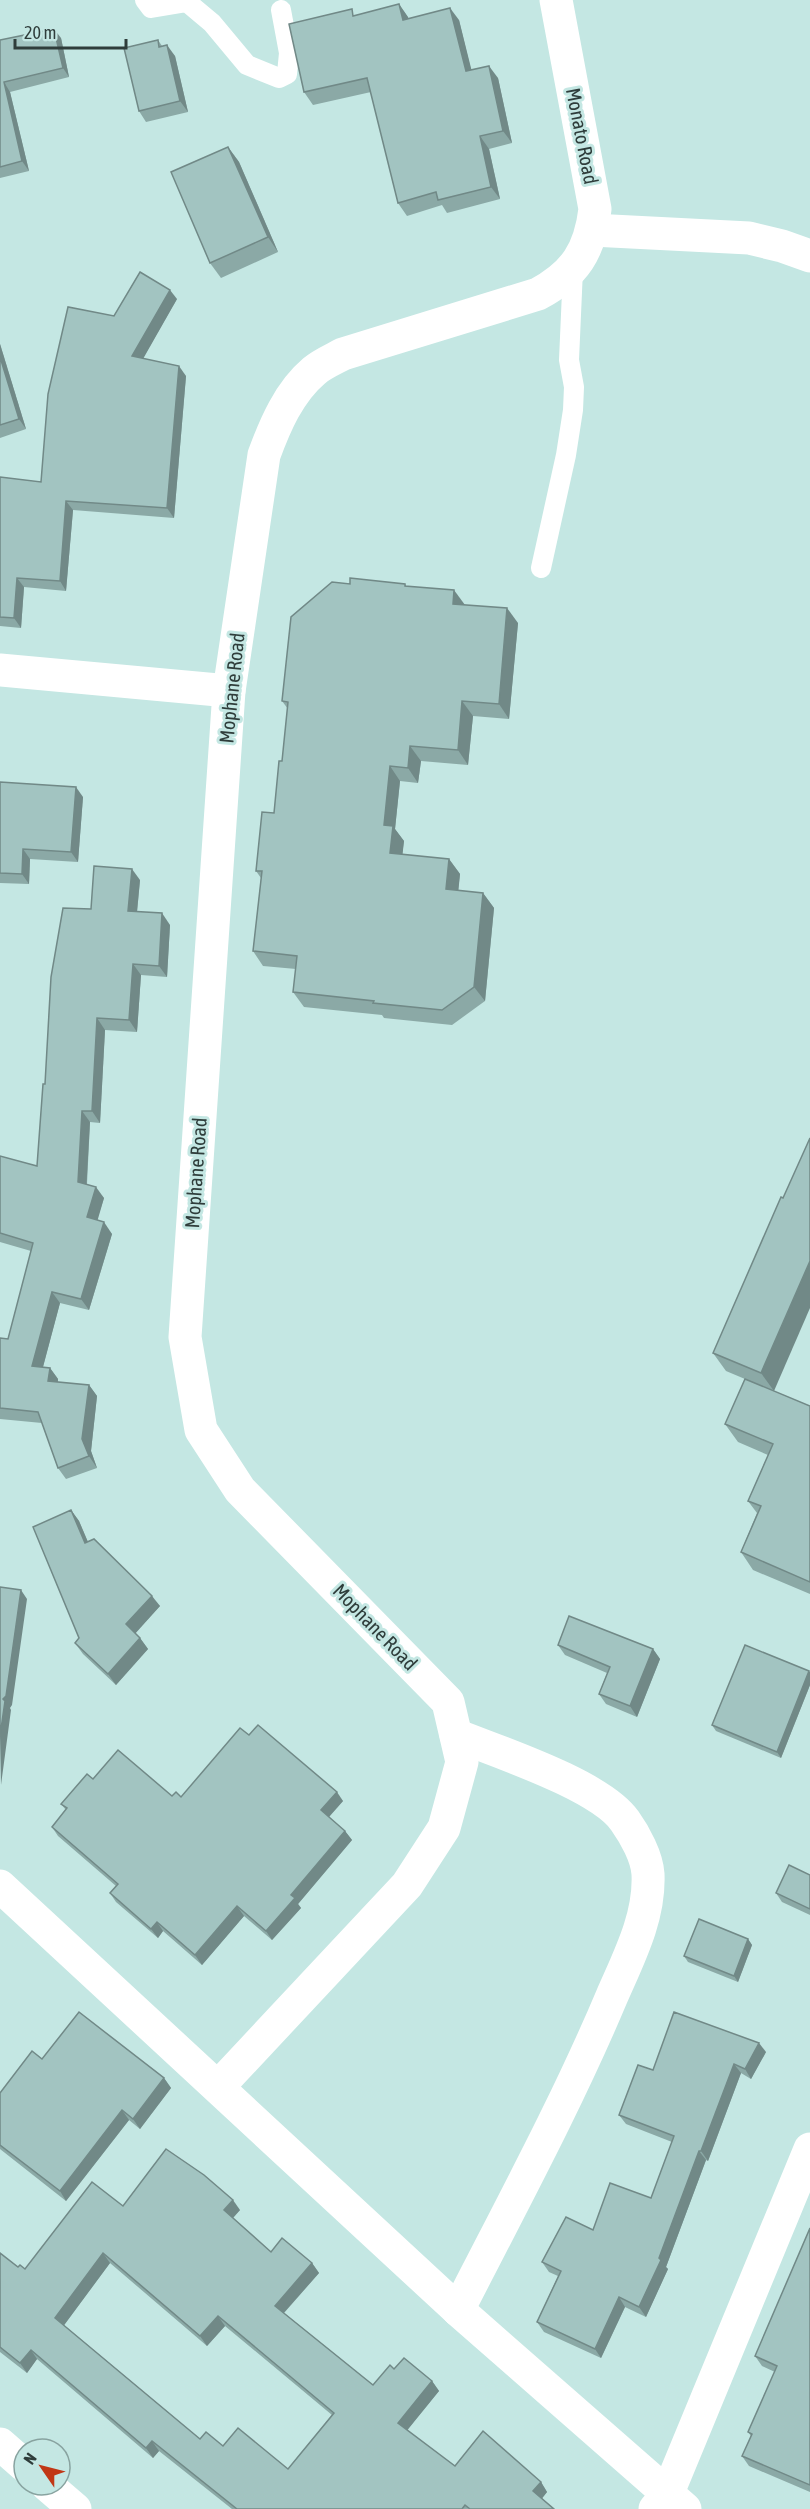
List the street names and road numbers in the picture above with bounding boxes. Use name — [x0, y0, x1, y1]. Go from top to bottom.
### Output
street label: Monato Road — [562, 86, 603, 186]
street label: Mophane Road — [214, 632, 249, 744]
street label: Mophane Road — [180, 1117, 211, 1229]
street label: Mophane Road — [329, 1579, 422, 1675]

